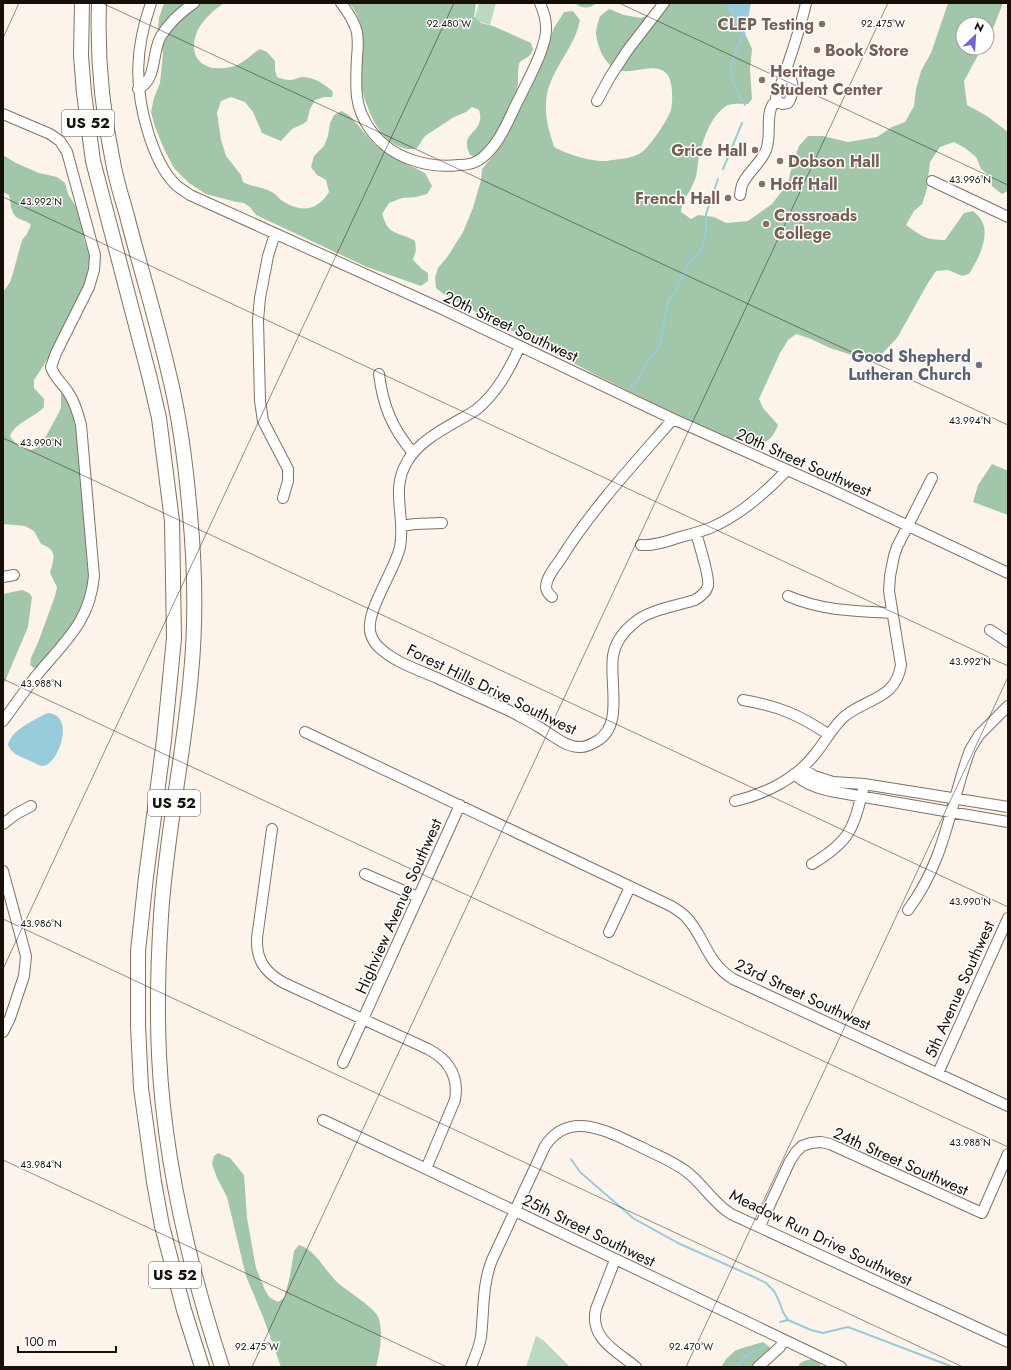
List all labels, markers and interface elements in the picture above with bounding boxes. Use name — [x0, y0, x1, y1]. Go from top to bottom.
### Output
place label: CLEP Testing — [718, 13, 814, 36]
text: 92.480°W — [427, 16, 471, 31]
text: 92.475°W — [861, 16, 905, 31]
north arrow — [955, 16, 995, 56]
text: N — [972, 18, 987, 36]
marker: CLEP Testing — [817, 19, 827, 29]
place label: Book Store — [825, 39, 909, 62]
marker: Book Store — [812, 45, 822, 55]
place label: Heritage Student Center — [770, 60, 883, 101]
marker: Heritage Student Center — [757, 75, 767, 85]
road number: US 52 — [62, 110, 114, 136]
place label: Grice Hall — [671, 139, 747, 162]
marker: Grice Hall — [750, 145, 760, 155]
place label: Dobson Hall — [788, 150, 880, 173]
marker: Dobson Hall — [775, 156, 785, 166]
text: 43.996°N — [949, 172, 991, 187]
place label: Hoff Hall — [770, 173, 838, 196]
marker: Hoff Hall — [757, 179, 767, 189]
place label: French Hall — [635, 187, 720, 210]
marker: French Hall — [723, 193, 733, 203]
text: 43.992°N — [20, 194, 62, 209]
place label: Crossroads College — [774, 204, 857, 245]
marker: Crossroads College — [761, 219, 771, 229]
street label: 20th Street Southwest — [440, 285, 582, 368]
place label: Good Shepherd Lutheran Church — [848, 345, 971, 386]
marker: Good Shepherd Lutheran Church — [974, 360, 984, 370]
text: 43.994°N — [949, 413, 991, 428]
street label: 20th Street Southwest — [732, 422, 875, 503]
text: 43.990°N — [20, 435, 62, 450]
street label: Forest Hills Drive Southwest — [403, 638, 581, 741]
text: 43.992°N — [949, 654, 991, 669]
text: 43.988°N — [20, 676, 62, 691]
road number: US 52 — [148, 790, 200, 816]
street label: Highview Avenue Southwest — [349, 815, 448, 998]
text: 43.990°N — [949, 894, 991, 909]
text: 43.986°N — [20, 916, 62, 931]
street label: 5th Avenue Southwest — [919, 917, 1000, 1061]
street label: 23rd Street Southwest — [731, 953, 875, 1036]
street label: 24th Street Southwest — [830, 1121, 972, 1202]
text: 43.988°N — [949, 1135, 991, 1150]
text: 43.984°N — [20, 1157, 62, 1172]
street label: Meadow Run Drive Southwest — [726, 1183, 916, 1292]
street label: 25th Street Southwest — [518, 1188, 659, 1273]
road number: US 52 — [149, 1262, 201, 1288]
scale bar — [18, 1328, 116, 1354]
text: 100 m — [24, 1333, 57, 1351]
text: 92.475°W — [235, 1339, 279, 1354]
text: 92.470°W — [669, 1339, 713, 1354]

